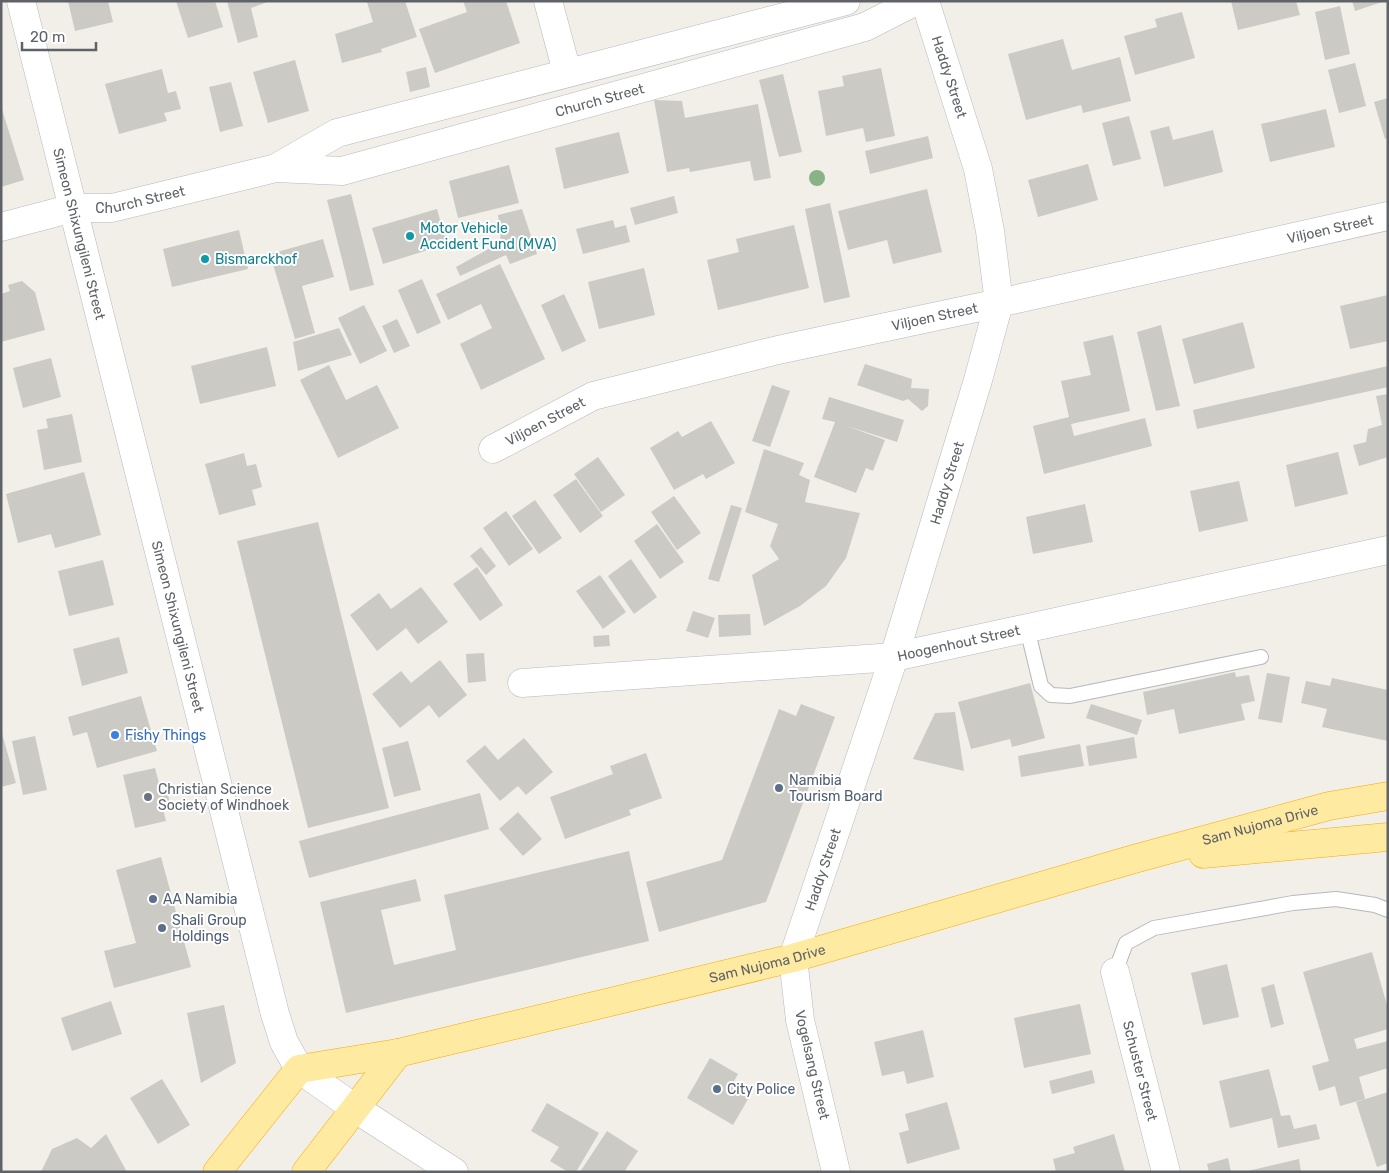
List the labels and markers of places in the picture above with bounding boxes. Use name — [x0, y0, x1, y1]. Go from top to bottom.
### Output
place label: Motor Vehicle Accident Fund (MVA) — [420, 220, 556, 253]
marker: Motor Vehicle Accident Fund (MVA) — [404, 230, 416, 242]
place label: Bismarckhof — [215, 251, 298, 268]
marker: Bismarckhof — [199, 253, 211, 265]
place label: Fishy Things — [125, 727, 206, 744]
marker: Fishy Things — [109, 729, 121, 741]
place label: Namibia Tourism Board — [789, 772, 883, 805]
place label: Christian Science Society of Windhoek — [158, 781, 290, 814]
marker: Namibia Tourism Board — [773, 782, 785, 794]
marker: Christian Science Society of Windhoek — [142, 791, 154, 803]
place label: AA Namibia — [163, 891, 238, 908]
marker: AA Namibia — [147, 893, 159, 905]
place label: Shali Group Holdings — [172, 912, 247, 945]
marker: Shali Group Holdings — [156, 922, 168, 934]
place label: City Police — [727, 1081, 795, 1098]
marker: City Police — [711, 1083, 723, 1095]

